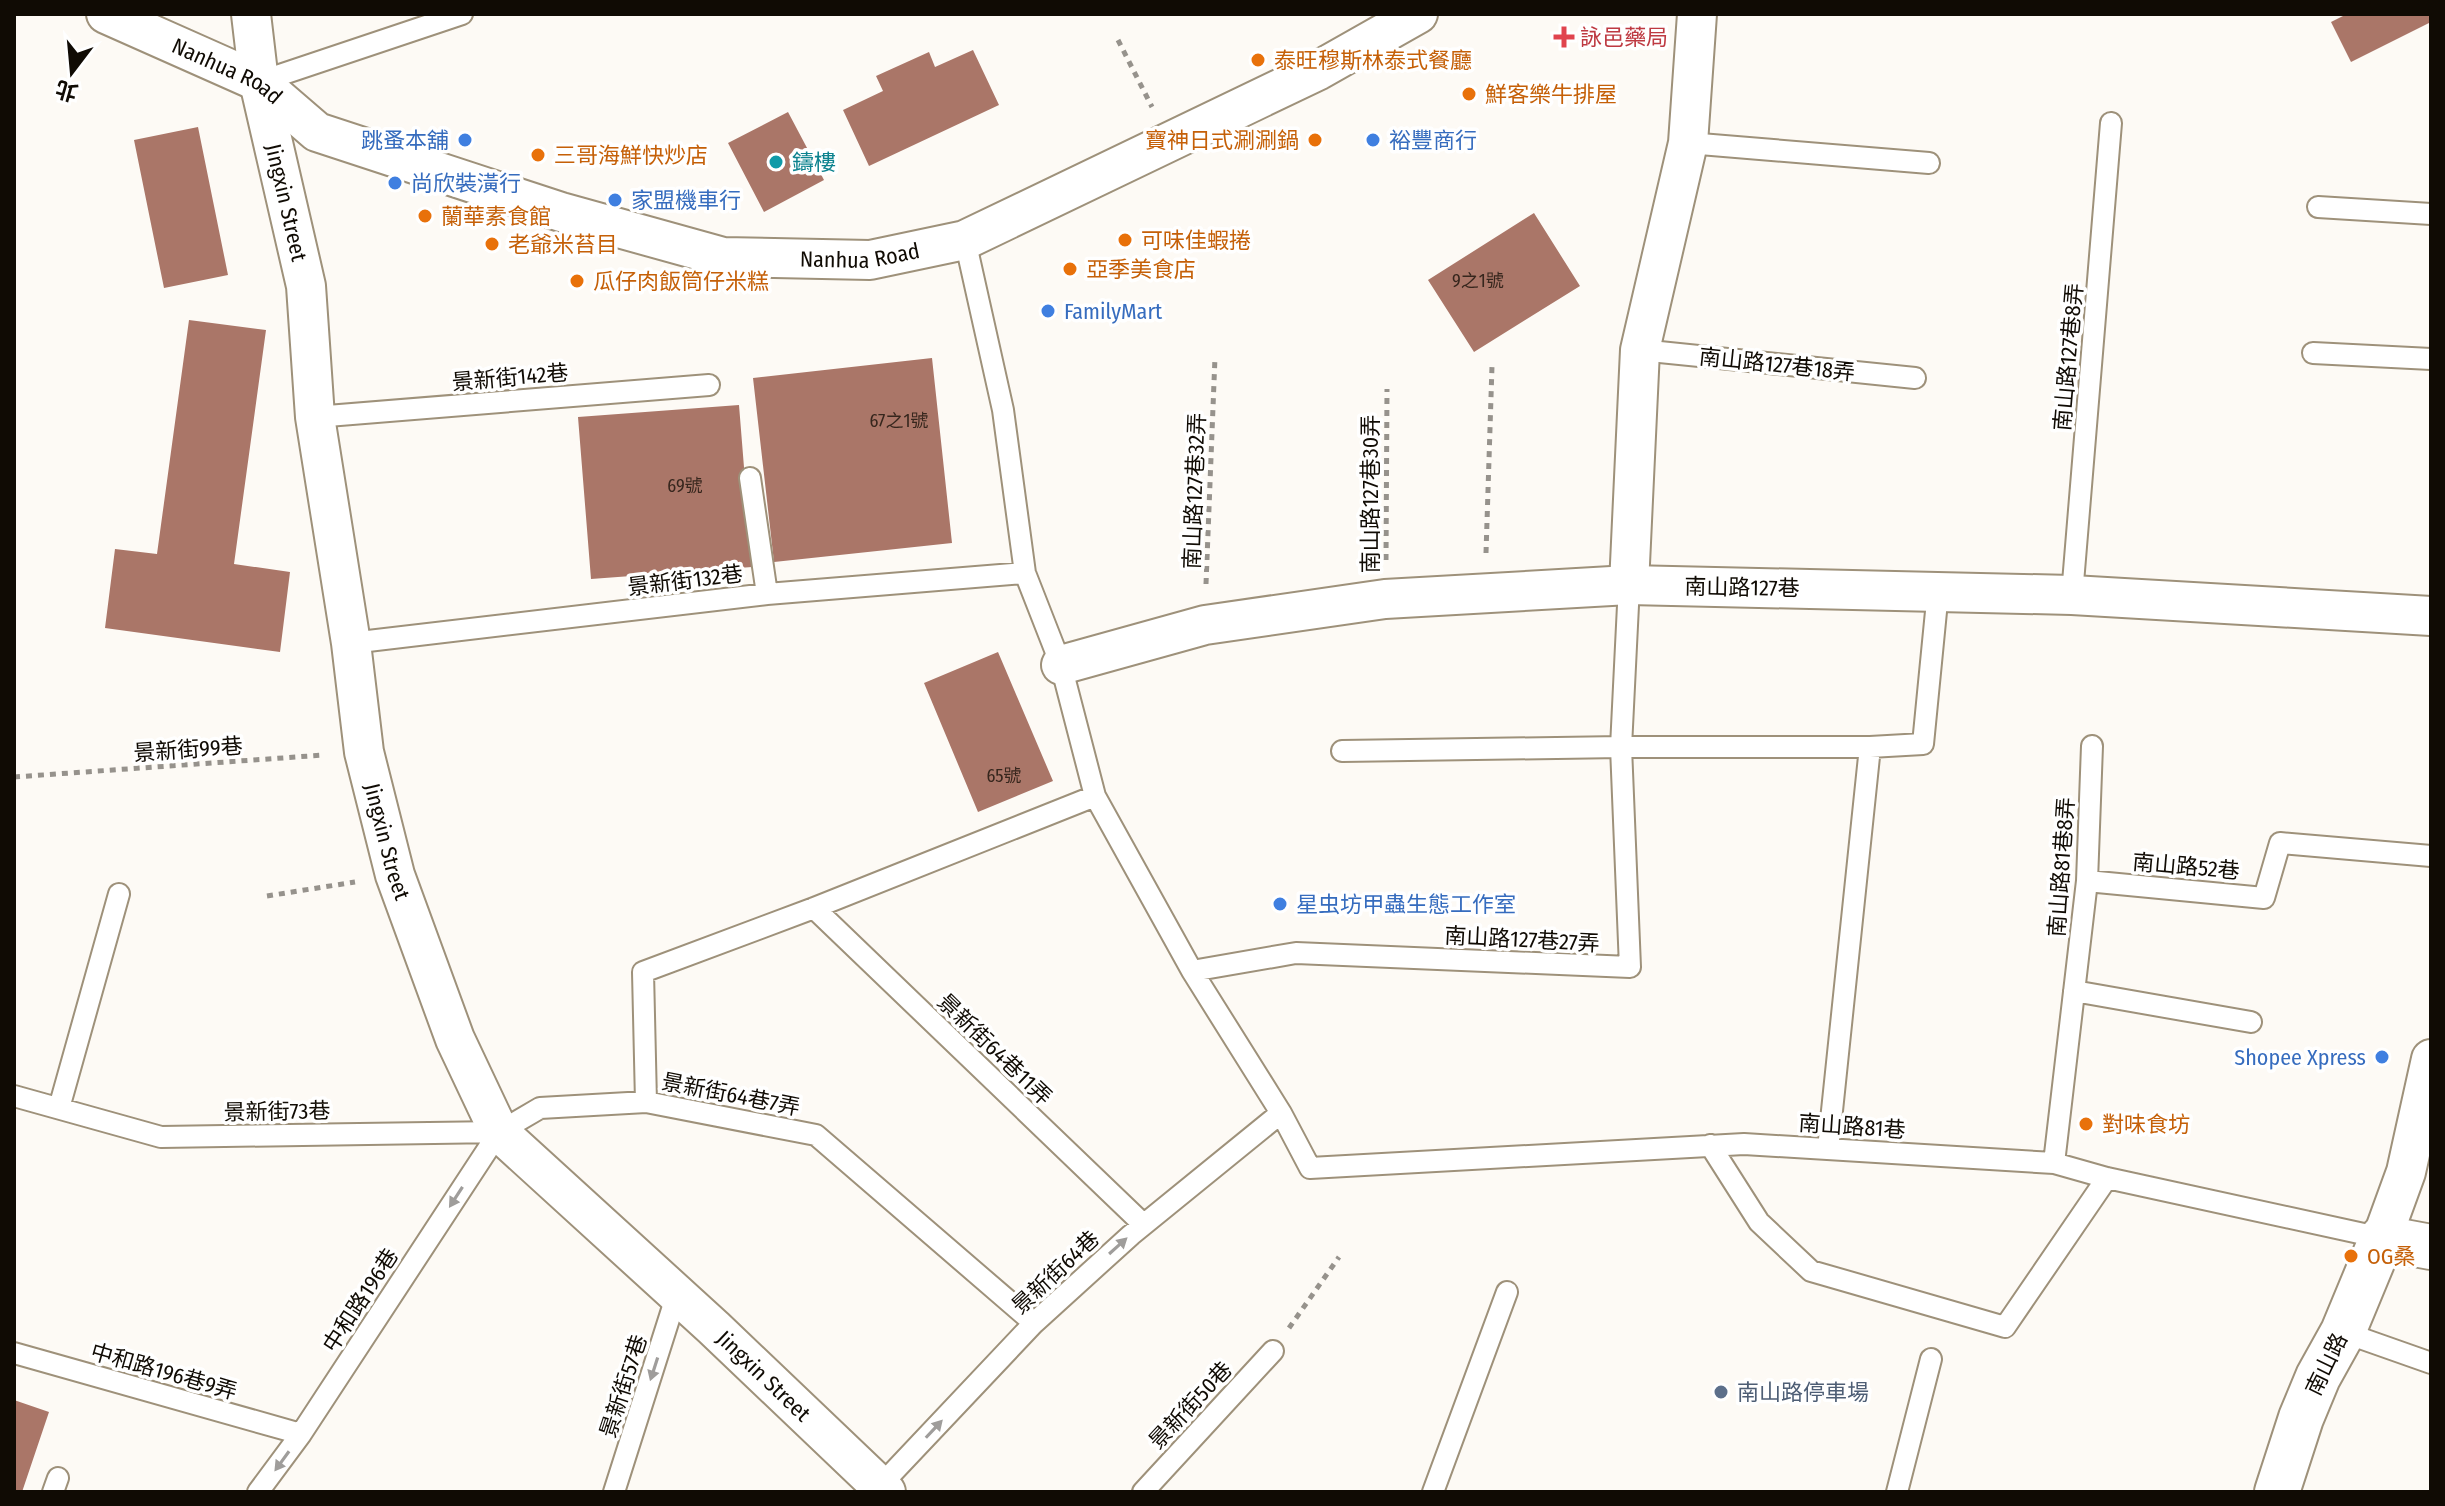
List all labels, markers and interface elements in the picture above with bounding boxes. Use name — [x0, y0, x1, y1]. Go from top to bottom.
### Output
place label: 詠邑藥局 — [1580, 24, 1668, 51]
marker: 詠邑藥局 — [1555, 28, 1573, 46]
north arrow — [32, 32, 112, 112]
street label: Nanhua Road — [168, 32, 288, 110]
place label: 泰旺穆斯林泰式餐廳 — [1274, 47, 1472, 74]
marker: 泰旺穆斯林泰式餐廳 — [1249, 51, 1267, 69]
text: 北 — [52, 75, 81, 107]
place label: 鮮客樂牛排屋 — [1485, 81, 1617, 108]
marker: 鮮客樂牛排屋 — [1460, 85, 1478, 103]
place label: 跳蚤本舖 — [361, 127, 449, 154]
place label: 寶神日式涮涮鍋 — [1145, 127, 1299, 154]
place label: 裕豐商行 — [1389, 127, 1477, 154]
marker: 跳蚤本舖 — [456, 131, 474, 149]
marker: 寶神日式涮涮鍋 — [1306, 131, 1324, 149]
marker: 裕豐商行 — [1364, 131, 1382, 149]
street label: Jingxin Street — [260, 141, 313, 265]
place label: 三哥海鮮快炒店 — [554, 142, 708, 169]
marker: 三哥海鮮快炒店 — [529, 146, 547, 164]
place label: 鑄樓 — [792, 149, 836, 176]
marker: 鑄樓 — [767, 153, 785, 171]
place label: 尚欣裝潢行 — [411, 170, 521, 197]
marker: 尚欣裝潢行 — [386, 174, 404, 192]
place label: 家盟機車行 — [631, 187, 741, 214]
marker: 家盟機車行 — [606, 191, 624, 209]
place label: 蘭華素食館 — [441, 203, 551, 230]
marker: 蘭華素食館 — [416, 207, 434, 225]
place label: 可味佳蝦捲 — [1141, 227, 1251, 254]
place label: 老爺米苔目 — [508, 231, 618, 258]
marker: 可味佳蝦捲 — [1116, 231, 1134, 249]
marker: 老爺米苔目 — [483, 235, 501, 253]
street label: Nanhua Road — [800, 237, 922, 274]
place label: 亞季美食店 — [1086, 256, 1196, 283]
marker: 亞季美食店 — [1061, 260, 1079, 278]
place label: 瓜仔肉飯筒仔米糕 — [593, 268, 769, 295]
house number: 9之1號 — [1452, 270, 1504, 292]
marker: 瓜仔肉飯筒仔米糕 — [568, 272, 586, 290]
street label: 南山路127巷8弄 — [2049, 282, 2088, 432]
place label: FamilyMart — [1064, 298, 1163, 325]
marker: FamilyMart — [1039, 302, 1057, 320]
street label: 南山路127巷18弄 — [1698, 343, 1856, 386]
street label: 景新街142巷 — [451, 359, 569, 396]
house number: 67之1號 — [870, 410, 928, 432]
street label: 南山路127巷32弄 — [1178, 412, 1211, 570]
street label: 南山路127巷30弄 — [1357, 415, 1384, 573]
house number: 69號 — [667, 475, 703, 497]
street label: 景新街132巷 — [626, 560, 744, 601]
street label: 南山路127巷 — [1684, 573, 1800, 602]
street label: 景新街99巷 — [133, 732, 244, 767]
house number: 65號 — [986, 765, 1022, 787]
street label: Jingxin Street — [358, 780, 416, 904]
street label: 南山路81巷8弄 — [2043, 796, 2080, 938]
street label: 南山路52巷 — [2131, 848, 2241, 885]
place label: 星虫坊甲蟲生態工作室 — [1296, 891, 1516, 918]
marker: 星虫坊甲蟲生態工作室 — [1271, 895, 1289, 913]
street label: 南山路127巷27弄 — [1444, 922, 1600, 957]
street label: 景新街64巷11弄 — [932, 988, 1057, 1111]
place label: Shopee Xpress — [2234, 1044, 2366, 1071]
marker: Shopee Xpress — [2373, 1048, 2391, 1066]
street label: 景新街64巷7弄 — [659, 1068, 802, 1121]
street label: 景新街73巷 — [223, 1097, 331, 1126]
street label: 南山路81巷 — [1798, 1109, 1906, 1144]
place label: 對味食坊 — [2102, 1111, 2190, 1138]
marker: 對味食坊 — [2077, 1115, 2095, 1133]
one-way arrow — [449, 1187, 464, 1208]
street label: 景新街64巷 — [1006, 1225, 1105, 1320]
one-way arrow — [1109, 1238, 1128, 1256]
street label: 中和路196巷 — [317, 1243, 404, 1357]
place label: OG桑 — [2367, 1243, 2415, 1270]
marker: OG桑 — [2342, 1247, 2360, 1265]
street label: Jingxin Street — [711, 1325, 817, 1428]
street label: 南山路 — [2300, 1329, 2353, 1400]
street label: 景新街57巷 — [594, 1331, 653, 1441]
street label: 中和路196巷9弄 — [88, 1338, 240, 1405]
street label: 景新街50巷 — [1143, 1356, 1238, 1455]
one-way arrow — [647, 1357, 659, 1381]
place label: 南山路停車場 — [1737, 1379, 1869, 1406]
marker: 南山路停車場 — [1712, 1383, 1730, 1401]
one-way arrow — [924, 1420, 942, 1439]
one-way arrow — [274, 1450, 290, 1471]

